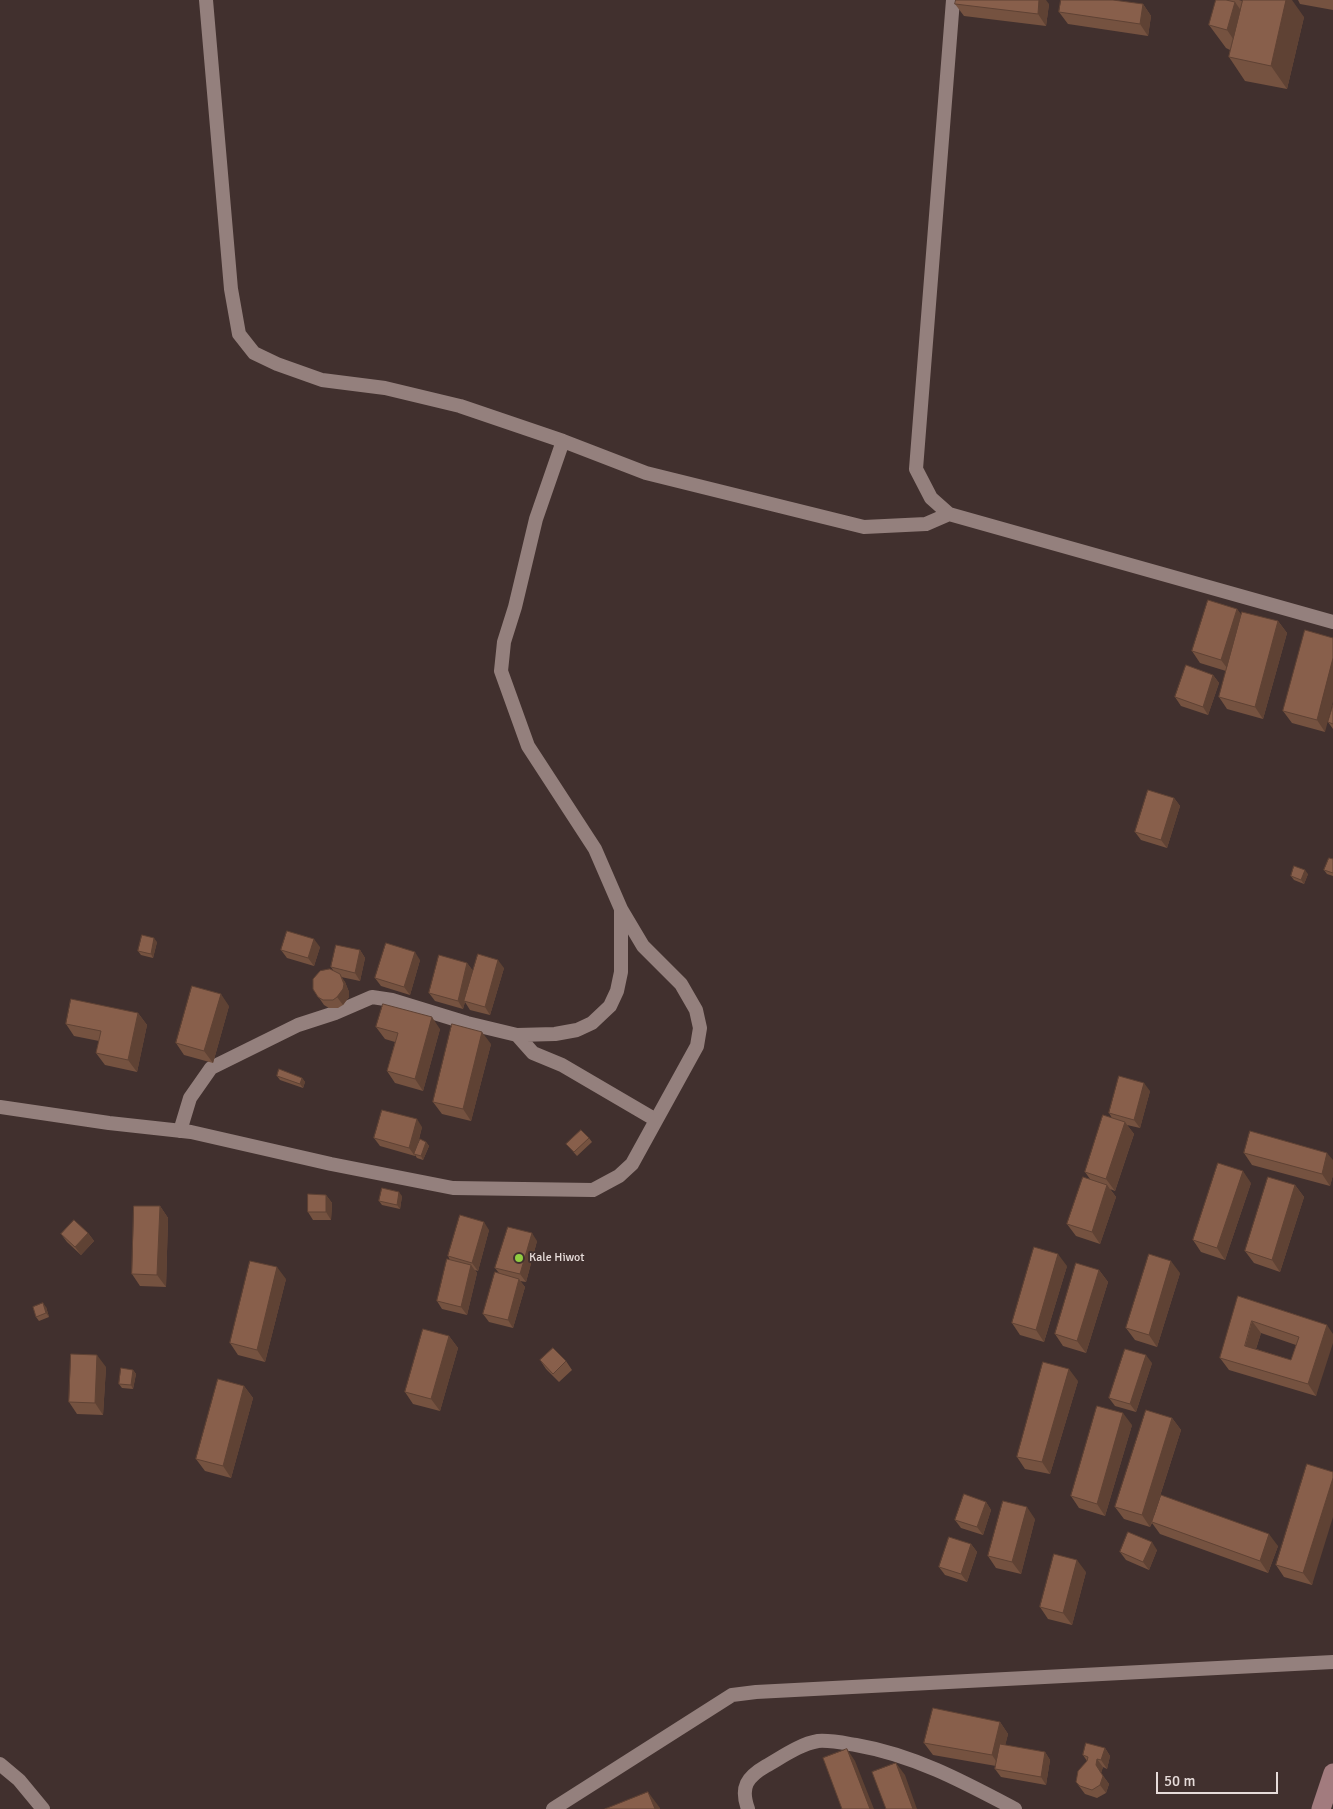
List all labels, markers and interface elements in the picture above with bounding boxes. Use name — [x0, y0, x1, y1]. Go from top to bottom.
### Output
place label: Kale Hiwot — [529, 1251, 584, 1265]
marker: Kale Hiwot — [513, 1252, 525, 1264]
scale bar — [1158, 1762, 1280, 1794]
text: 50 m — [1164, 1772, 1195, 1790]

